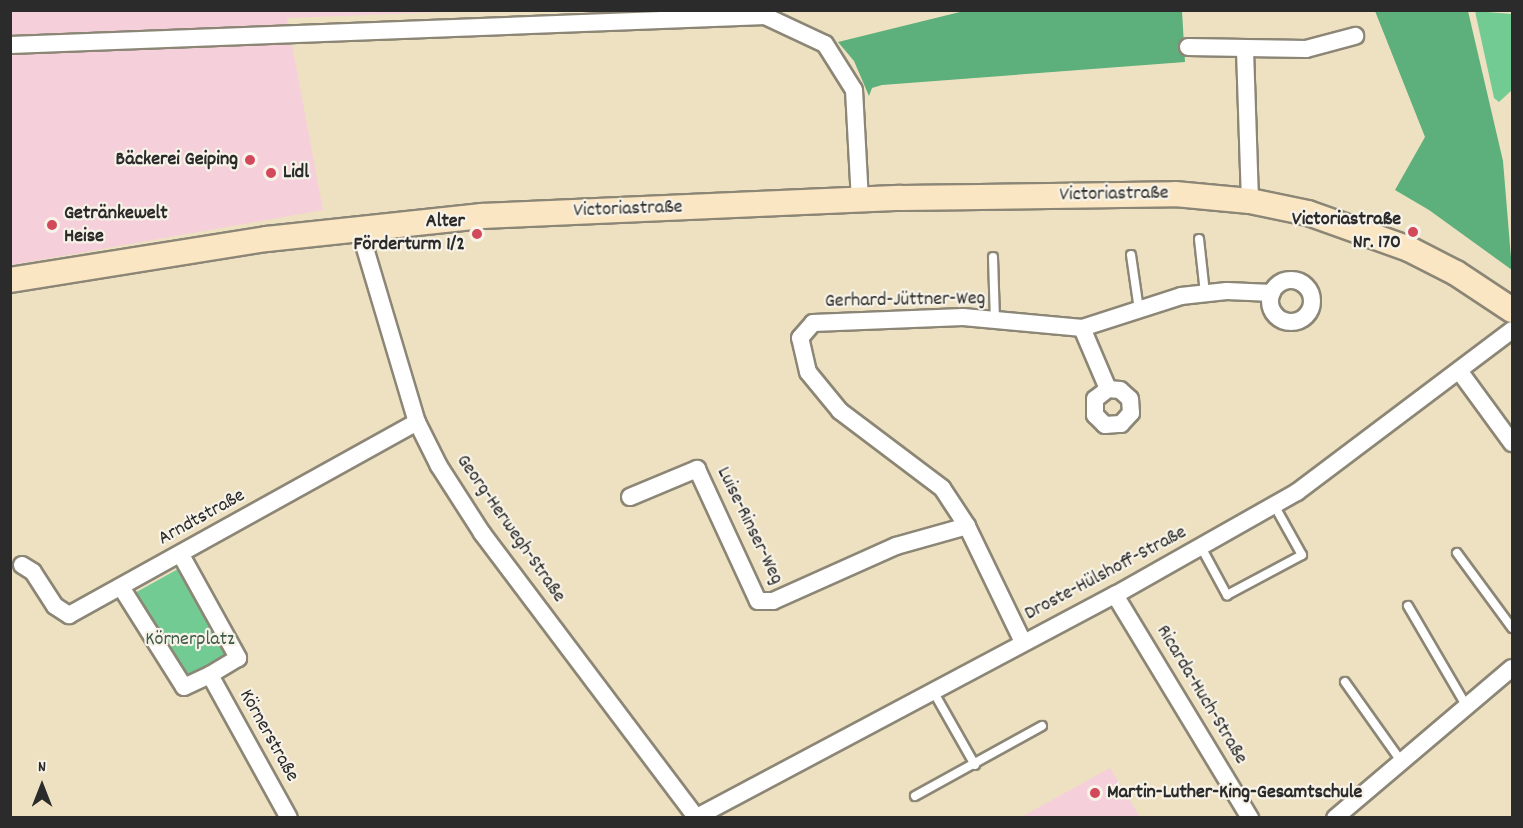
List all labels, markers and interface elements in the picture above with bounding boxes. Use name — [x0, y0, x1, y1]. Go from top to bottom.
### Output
place label: Bäckerei Geiping — [116, 148, 238, 172]
marker: Bäckerei Geiping — [243, 153, 257, 167]
place label: Lidl — [283, 161, 309, 185]
marker: Lidl — [264, 166, 278, 180]
street label: Victoriastraße — [1059, 182, 1169, 208]
street label: Victoriastraße — [573, 196, 683, 224]
place label: Getränkewelt Heise — [64, 202, 168, 249]
place label: Victoriastraße Nr. 170 — [1292, 208, 1401, 255]
place label: Alter Förderturm 1/2 — [354, 210, 465, 257]
marker: Getränkewelt Heise — [45, 218, 59, 232]
marker: Victoriastraße Nr. 170 — [1406, 225, 1420, 239]
marker: Alter Förderturm 1/2 — [470, 227, 484, 241]
street label: Gerhard-Jüttner-Weg — [825, 288, 985, 314]
street label: Georg-Herwegh-Straße — [450, 450, 570, 608]
street label: Luise-Rinser-Weg — [710, 463, 788, 589]
street label: Arndtstraße — [155, 484, 249, 552]
street label: Droste-Hülshoff-Straße — [1021, 521, 1191, 627]
street label: Ricarda-Huch-Straße — [1150, 621, 1252, 769]
park label: Körnerplatz — [145, 628, 235, 652]
street label: Körnerstraße — [233, 686, 303, 786]
north arrow — [12, 756, 72, 816]
text: N — [38, 756, 46, 779]
place label: Martin-Luther-King-Gesamtschule — [1107, 781, 1362, 805]
marker: Martin-Luther-King-Gesamtschule — [1088, 786, 1102, 800]

